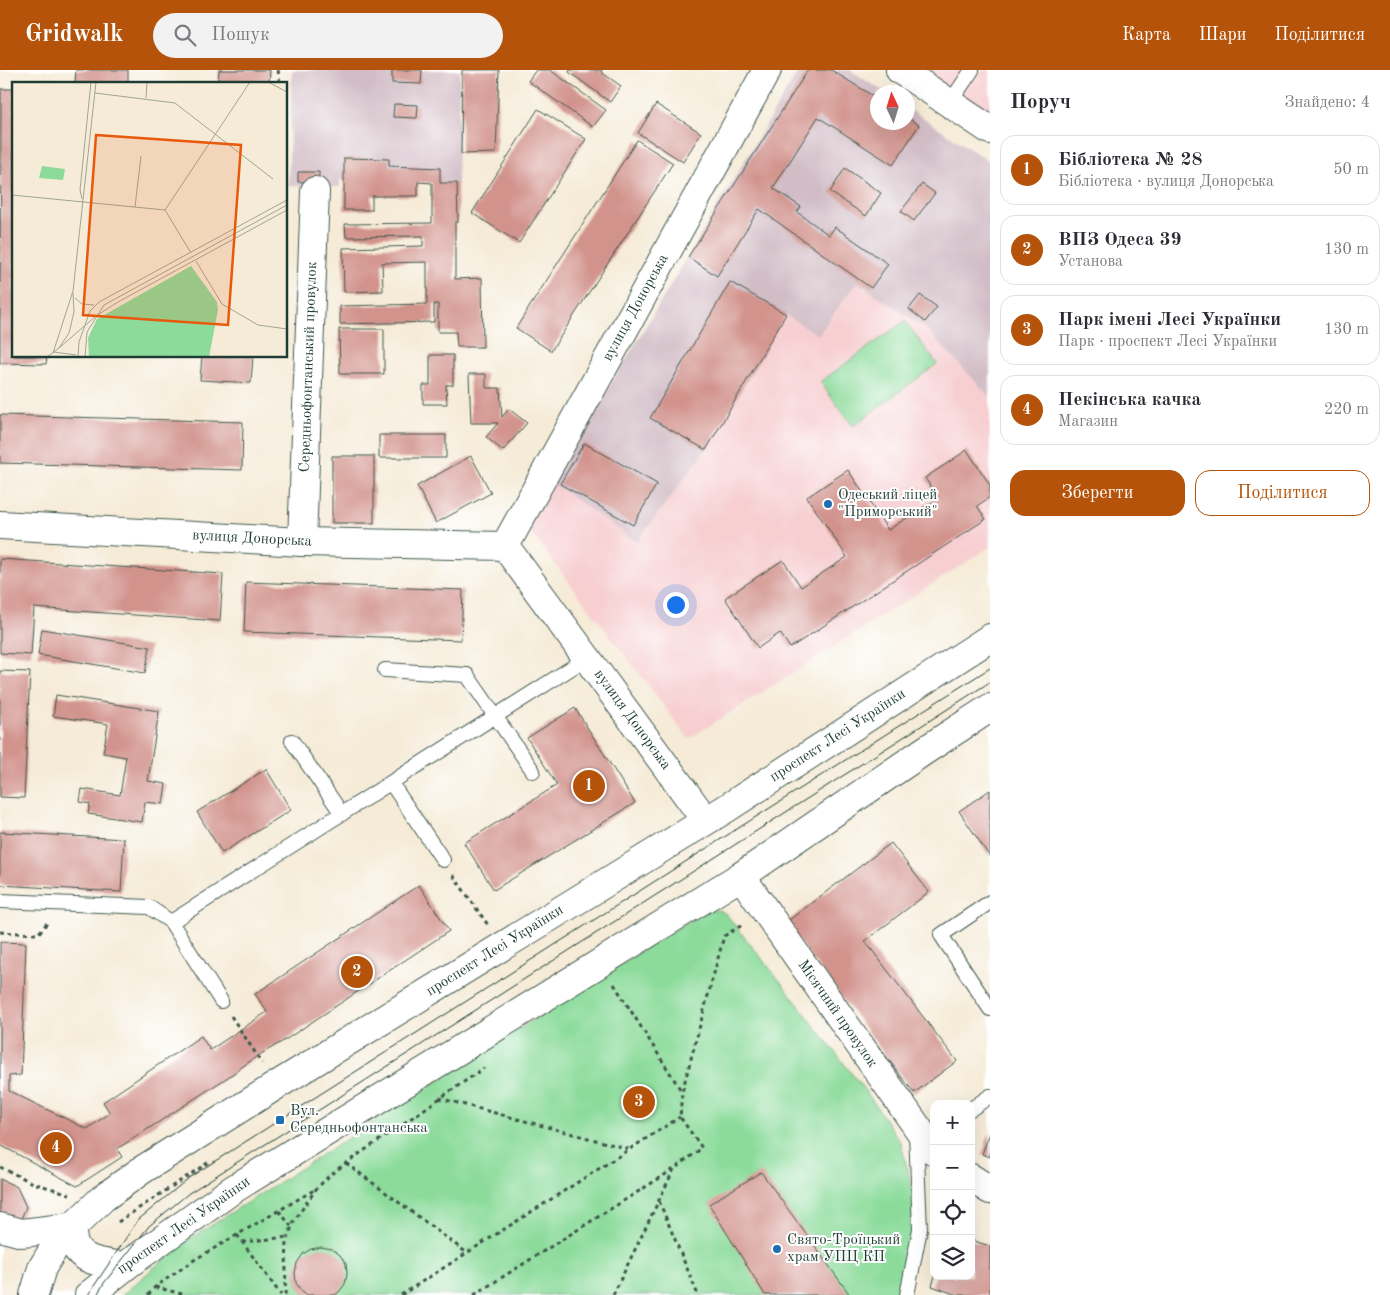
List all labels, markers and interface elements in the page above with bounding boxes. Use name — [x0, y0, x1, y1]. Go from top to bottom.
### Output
search box — [153, 13, 503, 58]
icon: search — [171, 21, 199, 49]
text: Gridwalk — [25, 23, 123, 47]
text: Пошук — [211, 26, 270, 45]
text: Карта — [1122, 26, 1171, 44]
text: Шари — [1199, 26, 1247, 44]
text: Поділитися — [1275, 26, 1365, 44]
inset map — [12, 82, 288, 358]
north arrow — [870, 85, 915, 130]
text: Поруч — [1010, 92, 1071, 113]
text: Знайдено: 4 — [1285, 95, 1370, 111]
text: Бібліотека № 28 — [1058, 151, 1203, 170]
text: 1 — [1022, 162, 1032, 178]
text: 50 m — [1333, 162, 1369, 178]
text: Бібліотека · вулиця Донорська — [1058, 174, 1274, 190]
text: ВПЗ Одеса 39 — [1058, 231, 1181, 250]
text: 2 — [1022, 242, 1032, 258]
text: 130 m — [1324, 242, 1369, 258]
street label: вулиця Донорська — [600, 251, 672, 364]
text: Установа — [1058, 254, 1123, 270]
street label: Середньофонтанський провулок — [298, 261, 320, 473]
text: Парк імені Лесі Українки — [1058, 311, 1281, 330]
text: 3 — [1022, 322, 1032, 338]
text: 130 m — [1324, 322, 1369, 338]
text: Парк · проспект Лесі Українки — [1058, 334, 1277, 350]
text: Пекінська качка — [1058, 391, 1201, 410]
text: 4 — [1022, 402, 1032, 418]
text: 220 m — [1324, 402, 1369, 418]
text: Магазин — [1058, 414, 1118, 430]
button: Зберегти — [1010, 470, 1185, 516]
button: Поділитися — [1195, 470, 1370, 516]
place label: Одеський ліцей "Приморський" — [838, 488, 938, 520]
marker: Одеський ліцей "Приморський" — [822, 498, 834, 510]
street label: вулиця Донорська — [192, 528, 313, 550]
your location — [663, 592, 689, 618]
street label: вулиця Донорська — [591, 667, 674, 773]
street label: проспект Лесі Українки — [768, 687, 908, 785]
pin: 1 — [573, 767, 605, 805]
street label: проспект Лесі Українки — [424, 903, 566, 999]
pin: 2 — [341, 953, 373, 991]
street label: Місячний провулок — [794, 958, 880, 1071]
pin: 3 — [623, 1083, 655, 1121]
map controls — [930, 1100, 975, 1280]
button: + — [930, 1100, 975, 1145]
place label: Вул. Середньофонтанська — [290, 1104, 428, 1136]
marker: Вул. Середньофонтанська — [274, 1114, 286, 1126]
pin: 4 — [40, 1129, 72, 1167]
button: − — [930, 1145, 975, 1190]
street label: проспект Лесі Українки — [115, 1174, 253, 1278]
button: locate — [930, 1190, 975, 1235]
place label: Свято-Троїцький храм УПЦ КП — [787, 1233, 900, 1265]
button: layers — [930, 1235, 975, 1280]
marker: Свято-Троїцький храм УПЦ КП — [771, 1243, 783, 1255]

